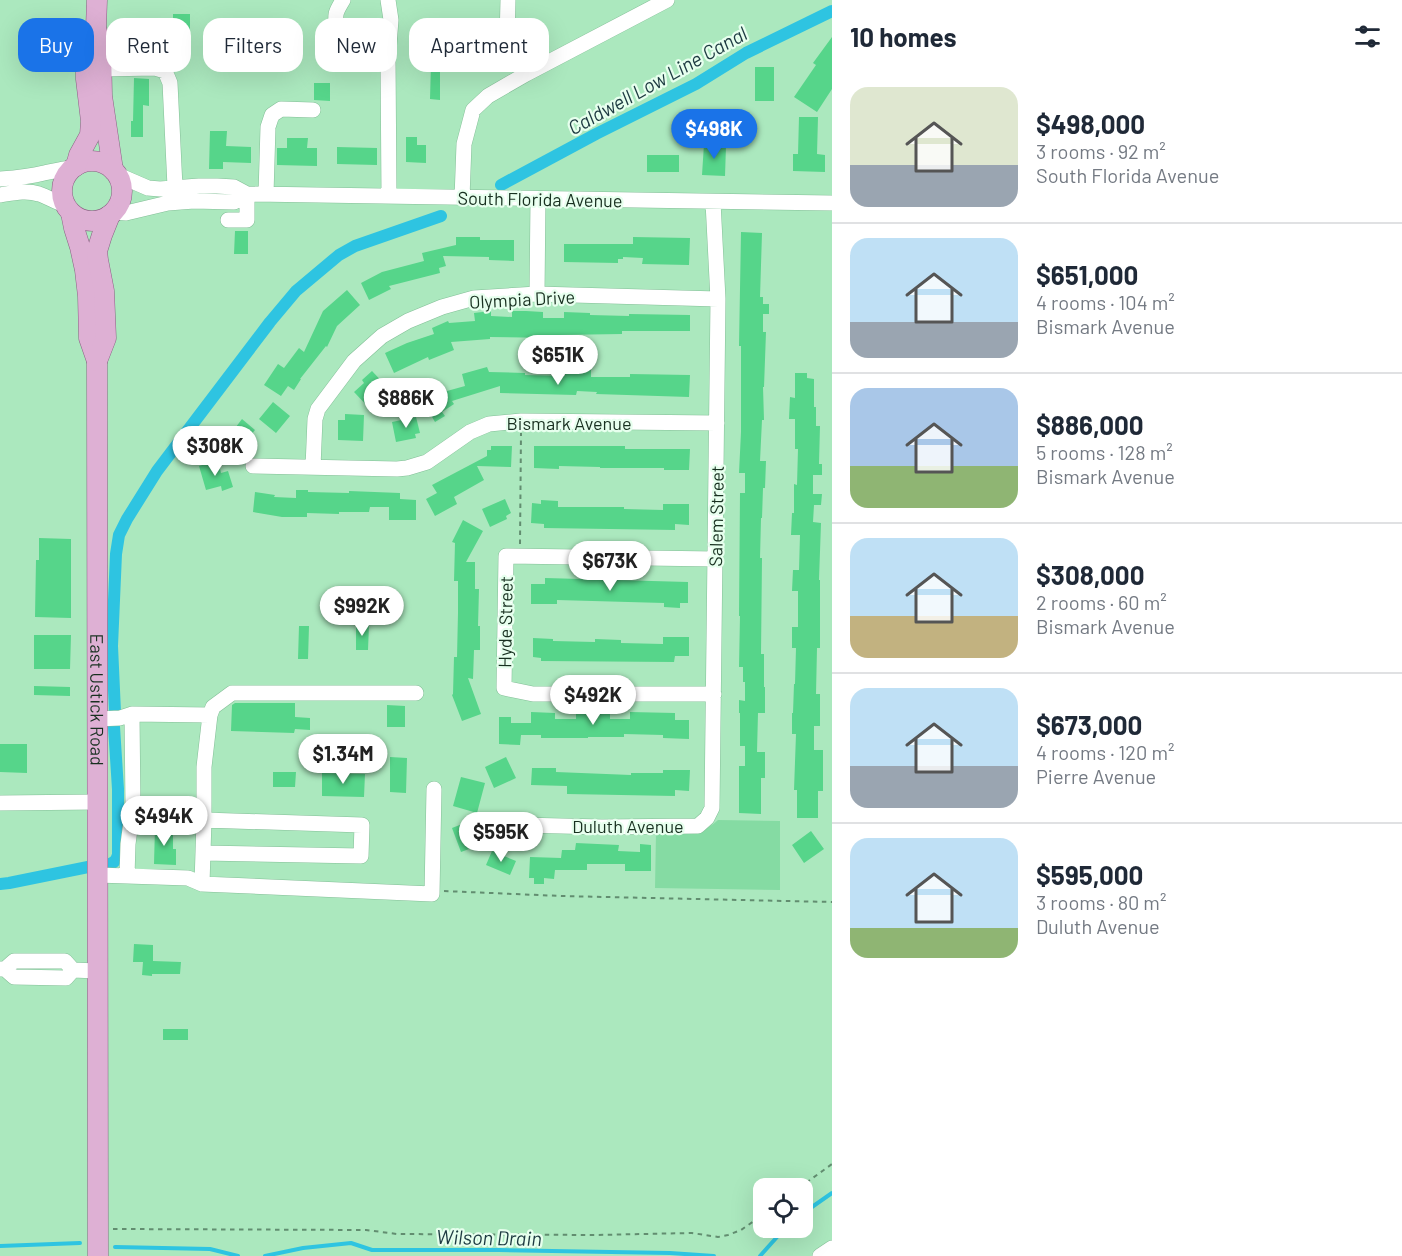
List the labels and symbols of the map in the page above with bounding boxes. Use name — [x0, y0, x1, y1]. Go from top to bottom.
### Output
water label: Caldwell Low Line Canal — [563, 20, 751, 139]
pin: $498K — [672, 109, 756, 160]
street label: South Florida Avenue — [457, 187, 623, 211]
street label: Olympia Drive — [469, 285, 575, 313]
pin: $651K — [516, 335, 600, 386]
pin: $886K — [364, 378, 448, 429]
street label: Bismark Avenue — [507, 412, 632, 434]
pin: $308K — [173, 426, 257, 477]
street label: Salem Street — [704, 465, 728, 567]
pin: $673K — [568, 541, 652, 592]
street label: Hyde Street — [493, 576, 517, 668]
pin: $992K — [320, 586, 404, 637]
street label: East Ustick Road — [86, 634, 108, 766]
pin: $492K — [551, 675, 635, 726]
pin: $1.34M — [294, 734, 392, 785]
pin: $494K — [122, 796, 206, 847]
pin: $595K — [459, 812, 543, 863]
street label: Duluth Avenue — [572, 815, 684, 837]
water label: Wilson Drain — [436, 1224, 542, 1250]

